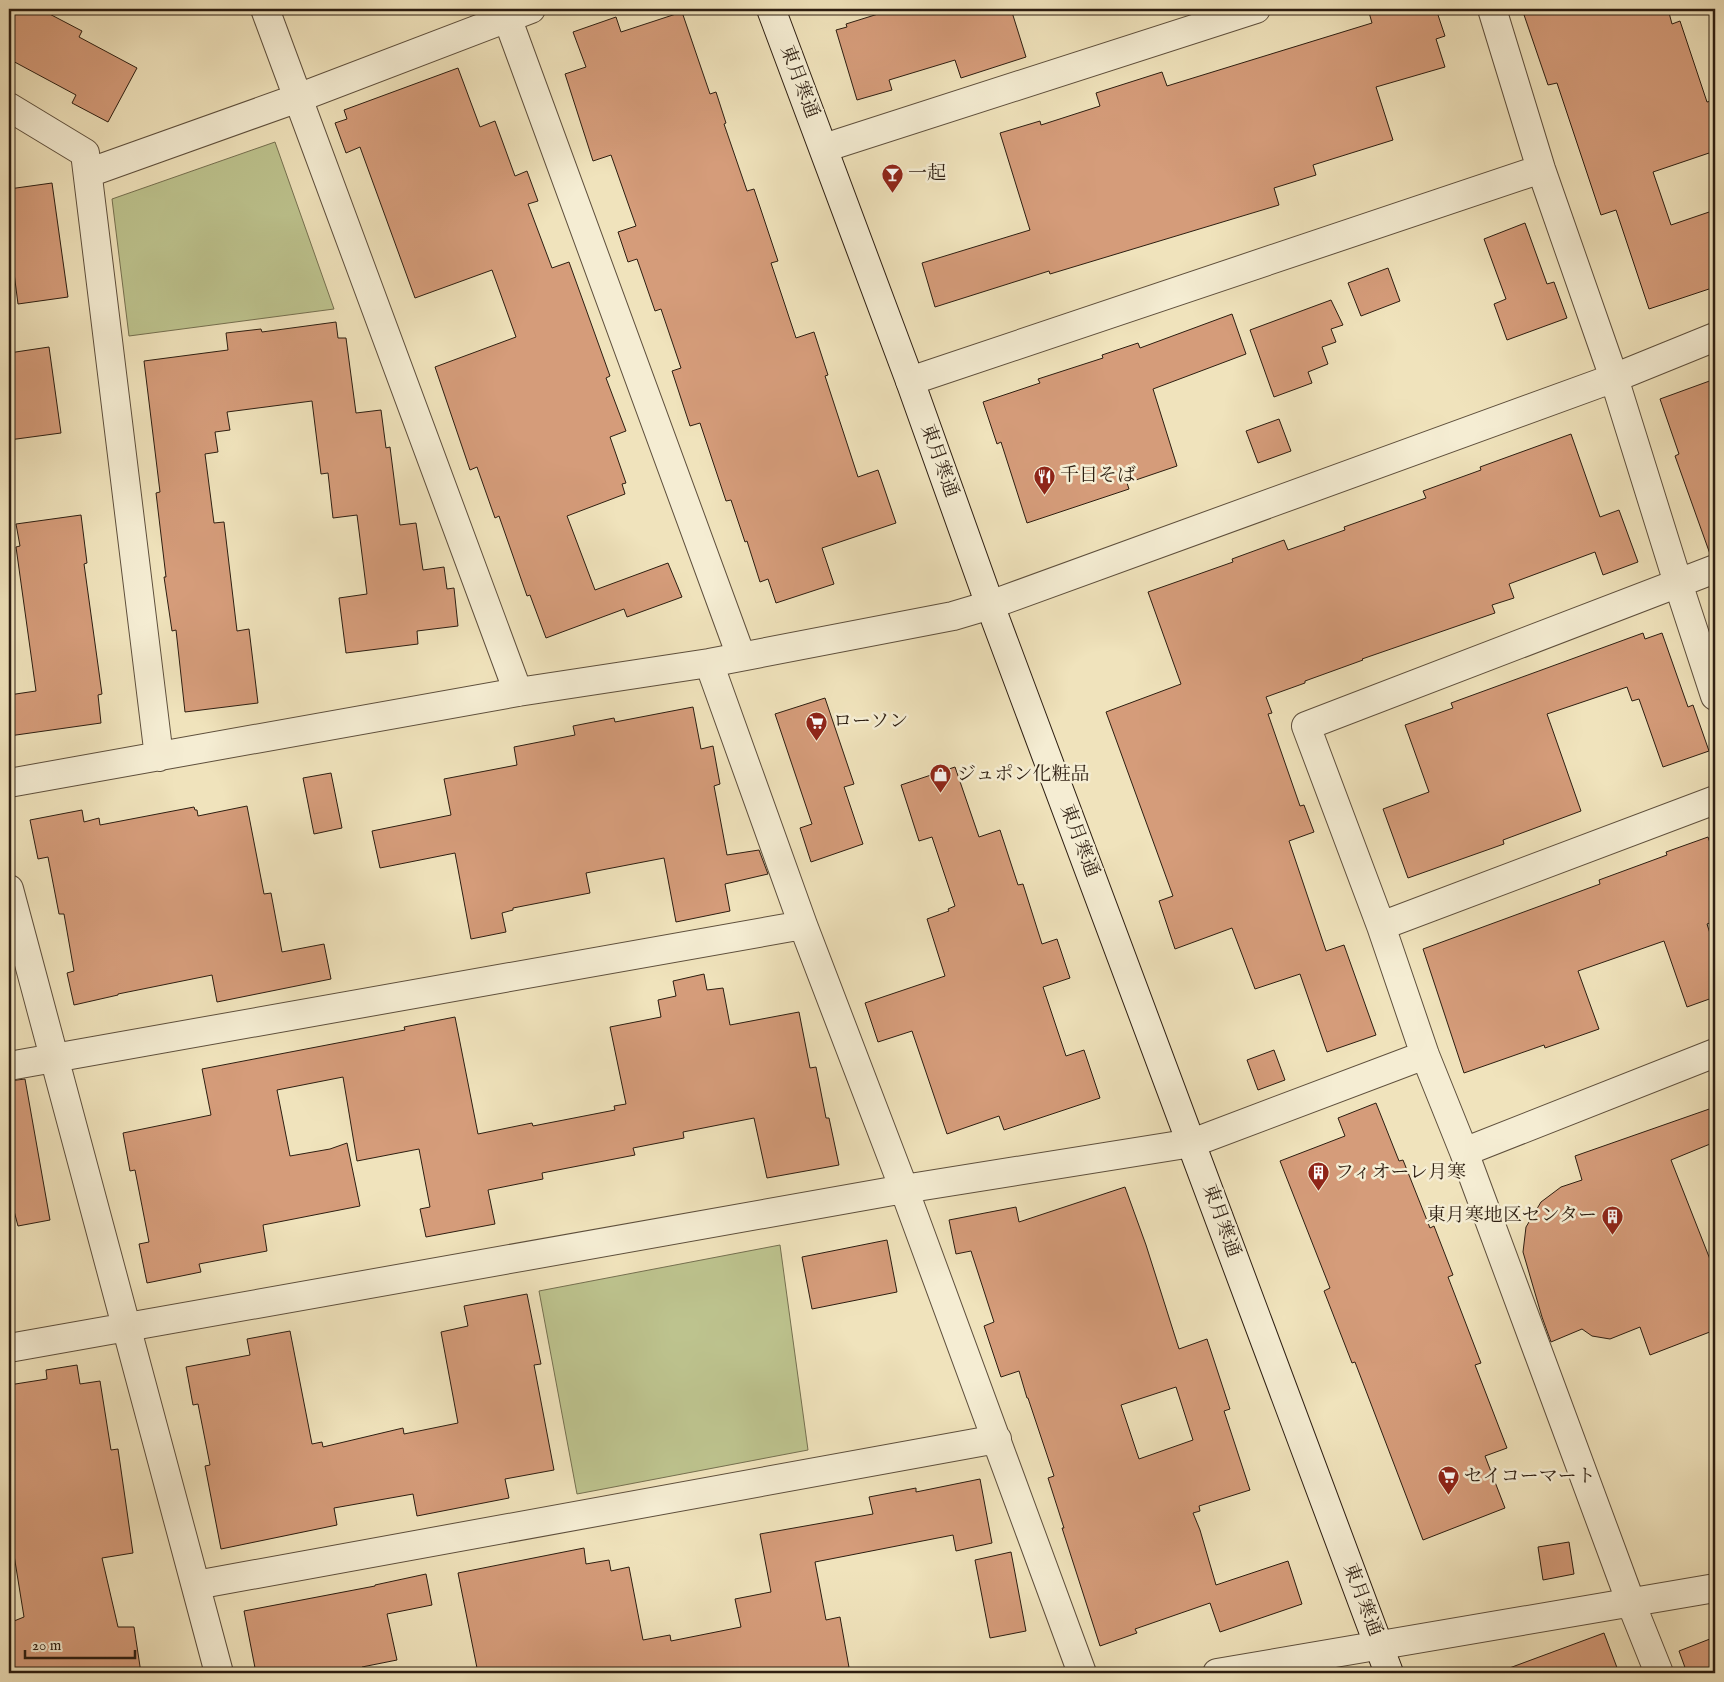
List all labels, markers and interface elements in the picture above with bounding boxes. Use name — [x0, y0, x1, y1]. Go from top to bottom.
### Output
street label: 東月寒通 — [774, 42, 824, 122]
bar icon: 一起 — [880, 162, 904, 193]
place label: 一起 — [908, 162, 946, 186]
street label: 東月寒通 — [915, 421, 963, 501]
restaurant icon: 千日そば — [1032, 464, 1056, 495]
place label: 千日そば — [1060, 464, 1136, 488]
supermarket icon: ローソン — [805, 710, 829, 741]
place label: ローソン — [833, 710, 908, 734]
shop icon: ジュポン化粧品 — [929, 763, 953, 794]
place label: ジュポン化粧品 — [957, 763, 1090, 787]
street label: 東月寒通 — [1054, 801, 1104, 881]
building icon: フィオーレ月寒 — [1307, 1161, 1331, 1192]
place label: フィオーレ月寒 — [1335, 1161, 1466, 1185]
street label: 東月寒通 — [1197, 1181, 1245, 1261]
place label: 東月寒地区センター — [1427, 1204, 1597, 1228]
building icon: 東月寒地区センター — [1601, 1204, 1625, 1235]
supermarket icon: セイコーマート — [1436, 1465, 1460, 1496]
place label: セイコーマート — [1464, 1465, 1596, 1489]
street label: 東月寒通 — [1337, 1560, 1387, 1640]
scale bar — [25, 1627, 135, 1659]
text: 20 m — [32, 1636, 62, 1655]

